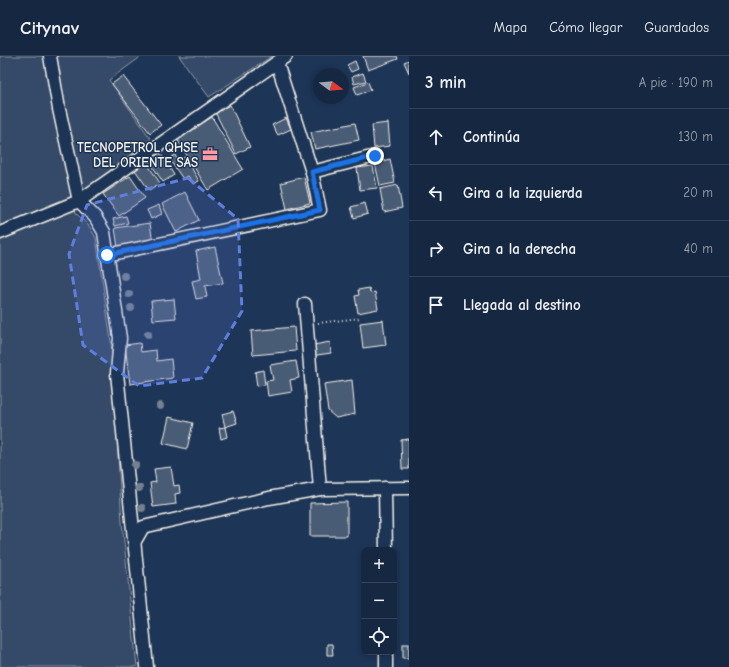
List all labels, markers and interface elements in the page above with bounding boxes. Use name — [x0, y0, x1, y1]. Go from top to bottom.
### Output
text: Citynav — [20, 17, 79, 39]
text: Mapa — [494, 19, 527, 36]
text: Cómo llegar — [549, 19, 622, 36]
text: Guardados — [644, 19, 709, 36]
north arrow — [313, 68, 349, 104]
text: 3 min — [425, 73, 466, 92]
text: A pie · 190 m — [639, 75, 713, 90]
icon: ahead — [425, 126, 447, 148]
text: Continúa — [463, 128, 520, 146]
text: 130 m — [678, 129, 713, 144]
place label: TECNOPETROL QHSE DEL ORIENTE SAS — [77, 140, 198, 170]
office icon: TECNOPETROL QHSE DEL ORIENTE SAS — [201, 145, 219, 163]
route end — [366, 147, 384, 165]
icon: left — [425, 182, 447, 204]
text: Gira a la izquierda — [463, 184, 583, 202]
text: 20 m — [683, 185, 713, 200]
icon: right — [425, 238, 447, 260]
text: Gira a la derecha — [463, 240, 576, 258]
text: 40 m — [684, 241, 713, 256]
route start — [98, 246, 116, 264]
icon: arrive — [425, 294, 447, 316]
text: Llegada al destino — [463, 296, 581, 314]
map controls — [361, 547, 397, 655]
button: + — [361, 547, 397, 583]
button: − — [361, 583, 397, 619]
button: locate — [361, 619, 397, 655]

